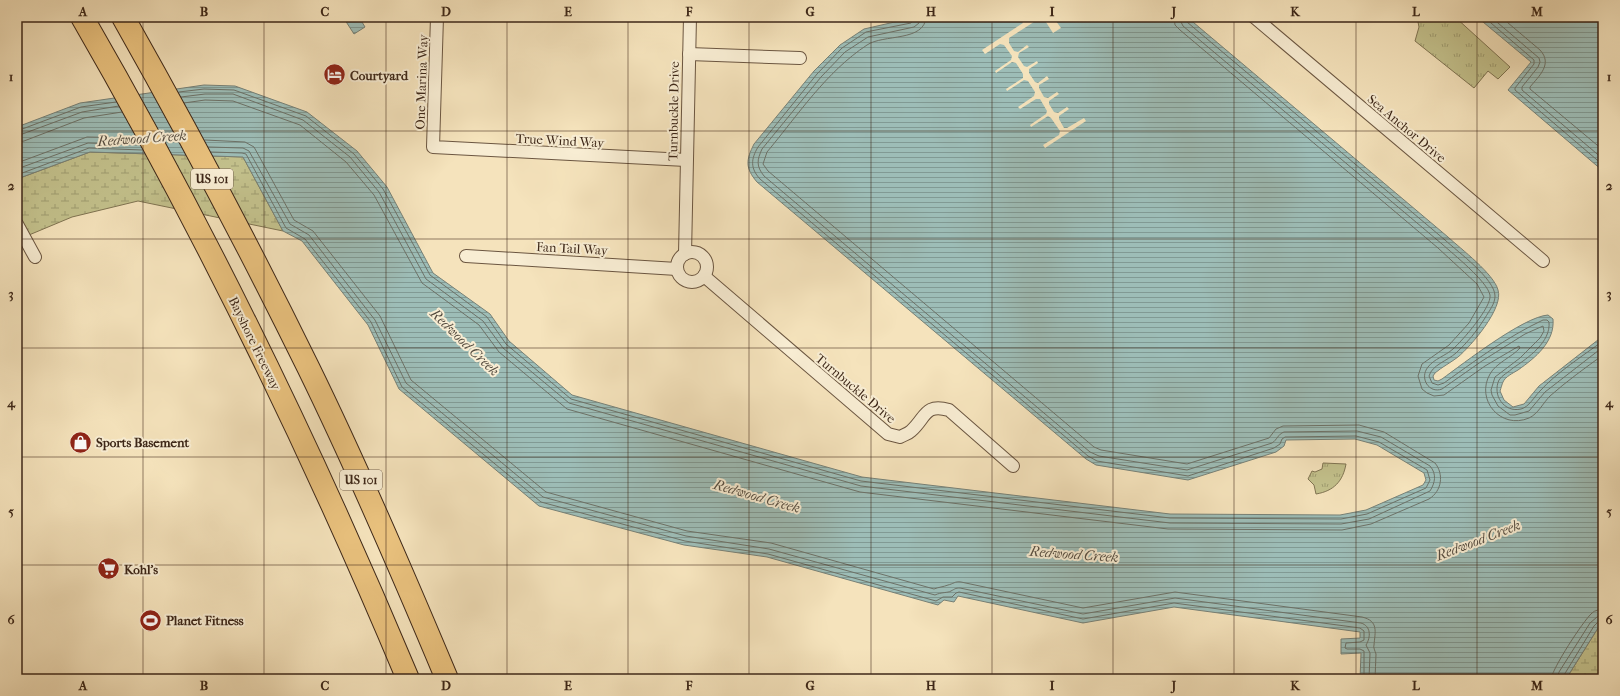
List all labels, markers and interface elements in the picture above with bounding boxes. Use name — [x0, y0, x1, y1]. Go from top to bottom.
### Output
text: A — [78, 4, 88, 19]
text: B — [200, 4, 209, 19]
text: C — [321, 4, 330, 19]
text: D — [441, 4, 451, 19]
text: E — [564, 4, 572, 19]
text: F — [685, 4, 693, 19]
text: G — [805, 4, 815, 19]
text: H — [926, 4, 937, 19]
text: I — [1049, 4, 1055, 19]
text: J — [1170, 4, 1177, 20]
text: K — [1290, 4, 1301, 19]
text: L — [1412, 4, 1421, 19]
text: M — [1530, 4, 1543, 19]
street label: One Marina Way — [412, 33, 431, 130]
street label: Turnbuckle Drive — [665, 60, 682, 161]
hotel icon: Courtyard — [322, 62, 348, 88]
place label: Courtyard — [350, 68, 409, 84]
text: 1 — [9, 69, 14, 84]
text: 1 — [1607, 69, 1612, 84]
street label: Sea Anchor Drive — [1365, 91, 1449, 166]
water label: Redwood Creek — [96, 127, 187, 150]
street label: True Wind Way — [515, 131, 606, 150]
road number: US 101 — [191, 169, 233, 189]
text: 2 — [8, 178, 15, 193]
text: 2 — [1606, 178, 1613, 193]
street label: Fan Tail Way — [536, 239, 609, 258]
text: 3 — [8, 286, 14, 302]
text: 3 — [1606, 286, 1612, 302]
street label: Bayshore Freeway — [226, 294, 284, 393]
water label: Redwood Creek — [426, 305, 503, 379]
street label: Turnbuckle Drive — [813, 351, 899, 427]
text: 4 — [6, 395, 16, 411]
text: 4 — [1604, 395, 1614, 411]
shop icon: Sports Basement — [68, 429, 94, 455]
place label: Sports Basement — [96, 435, 189, 451]
road number: US 101 — [340, 470, 382, 490]
water label: Redwood Creek — [711, 476, 802, 517]
text: 5 — [8, 504, 14, 519]
text: 5 — [1606, 504, 1612, 519]
water label: Redwood Creek — [1433, 517, 1523, 565]
water label: Redwood Creek — [1028, 543, 1119, 566]
supermarket icon: Kohl's — [95, 556, 121, 582]
place label: Kohl's — [124, 562, 158, 577]
sports icon: Planet Fitness — [138, 607, 164, 633]
text: 6 — [7, 612, 15, 627]
text: 6 — [1605, 612, 1613, 627]
place label: Planet Fitness — [166, 613, 244, 628]
text: A — [78, 678, 88, 693]
text: B — [200, 678, 209, 693]
text: C — [321, 678, 330, 693]
text: D — [441, 678, 451, 693]
text: E — [564, 678, 572, 693]
text: F — [685, 678, 693, 693]
text: G — [805, 678, 815, 693]
text: H — [926, 678, 937, 693]
text: I — [1049, 678, 1055, 693]
text: J — [1170, 678, 1177, 694]
text: K — [1290, 678, 1301, 693]
text: L — [1412, 678, 1421, 693]
text: M — [1530, 678, 1543, 693]

